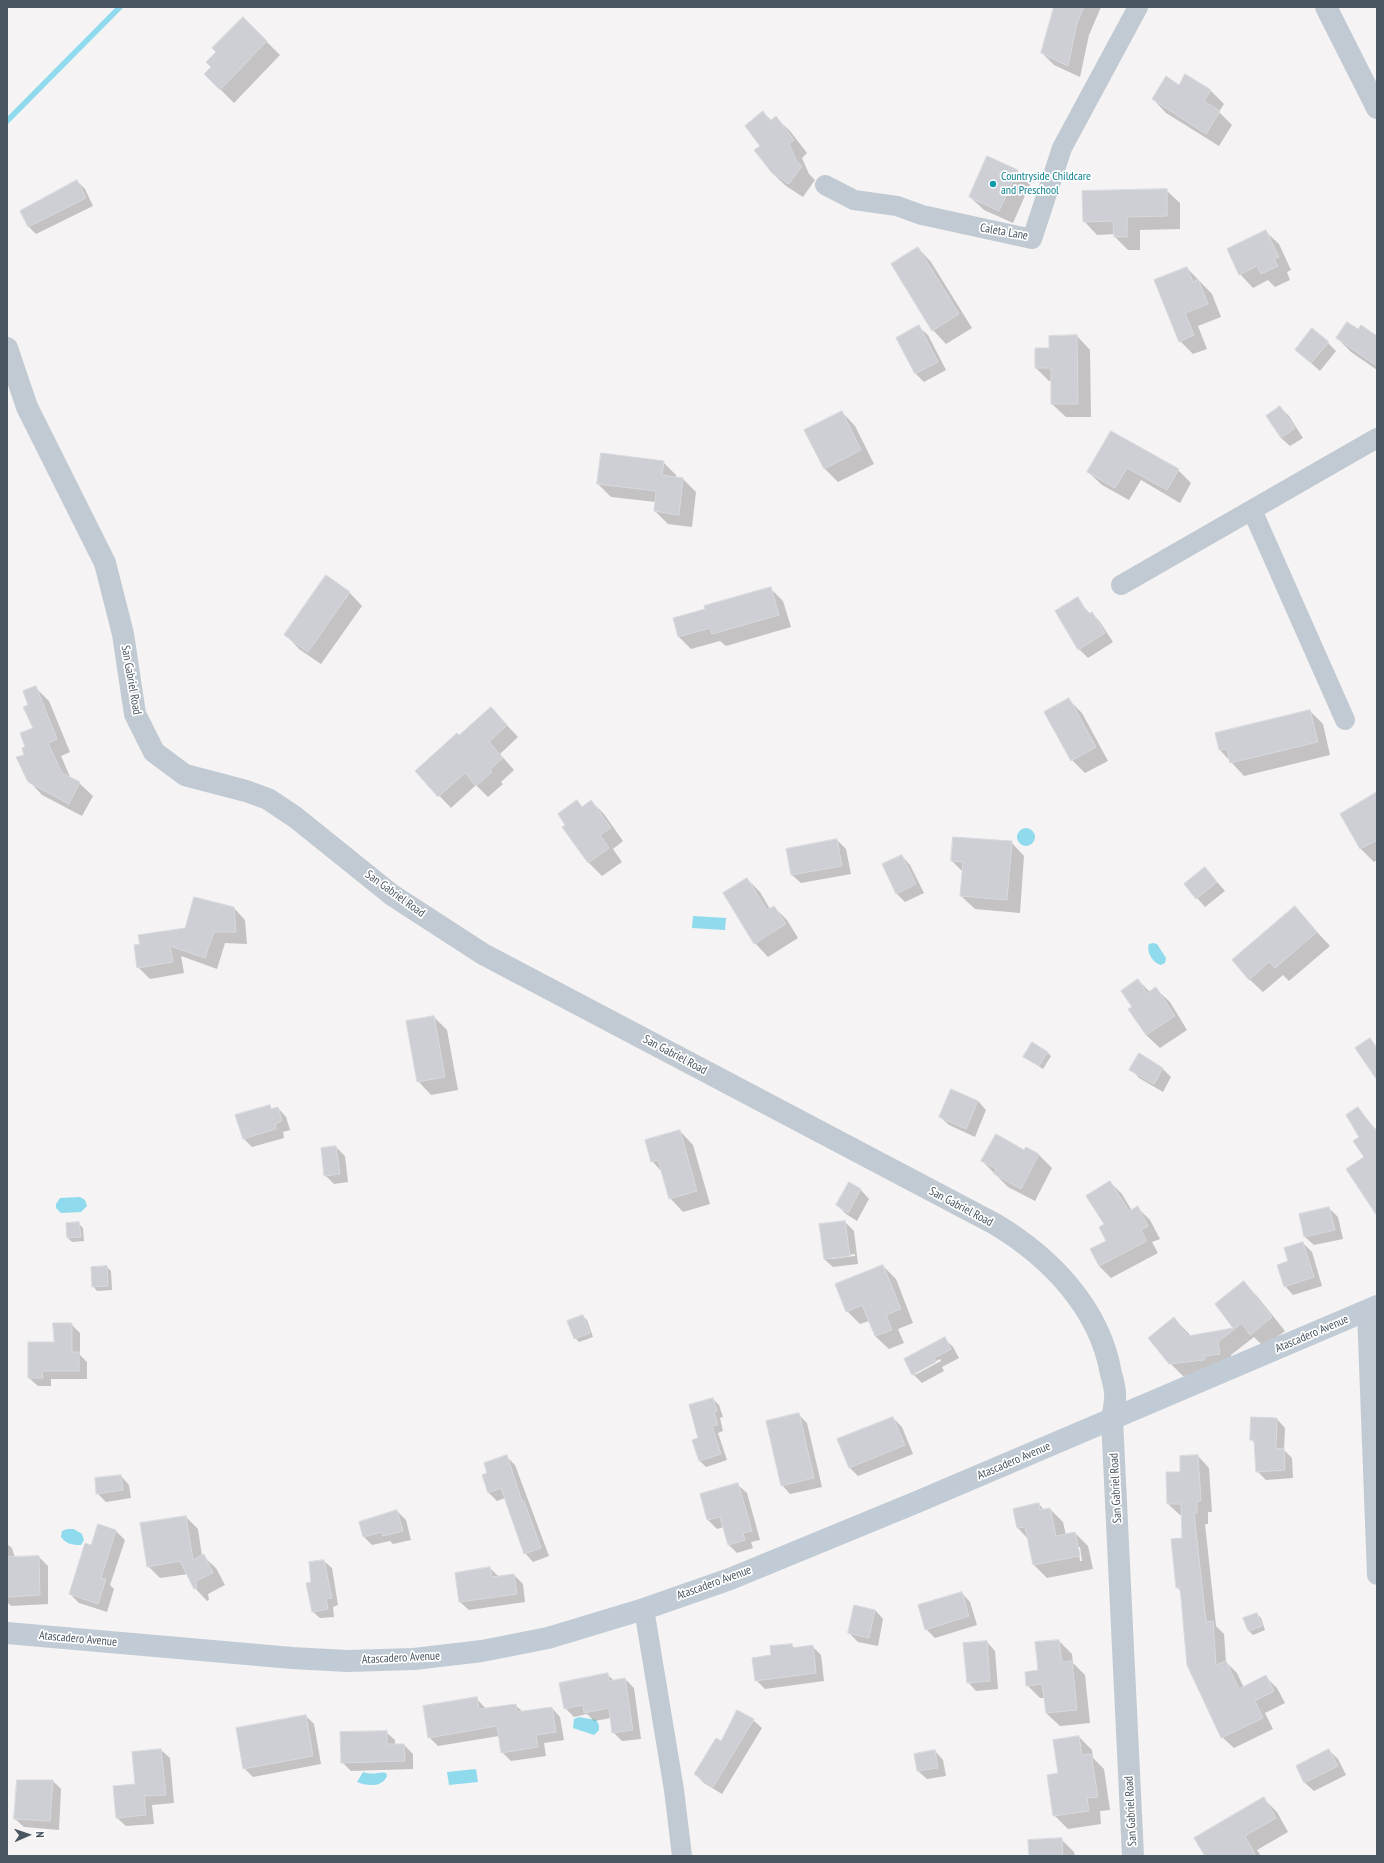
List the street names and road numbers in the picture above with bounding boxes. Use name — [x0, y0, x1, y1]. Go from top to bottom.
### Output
street label: Caleta Lane — [979, 221, 1029, 243]
street label: San Gabriel Road — [118, 644, 144, 716]
street label: San Gabriel Road — [362, 868, 428, 920]
street label: San Gabriel Road — [641, 1032, 709, 1078]
street label: San Gabriel Road — [927, 1184, 995, 1230]
street label: Atascadero Avenue — [1273, 1312, 1351, 1356]
street label: Atascadero Avenue — [975, 1439, 1053, 1483]
street label: San Gabriel Road — [1107, 1453, 1125, 1523]
street label: Atascadero Avenue — [675, 1563, 753, 1603]
street label: Atascadero Avenue — [38, 1628, 118, 1650]
street label: Atascadero Avenue — [362, 1649, 440, 1667]
street label: San Gabriel Road — [1122, 1776, 1140, 1846]

